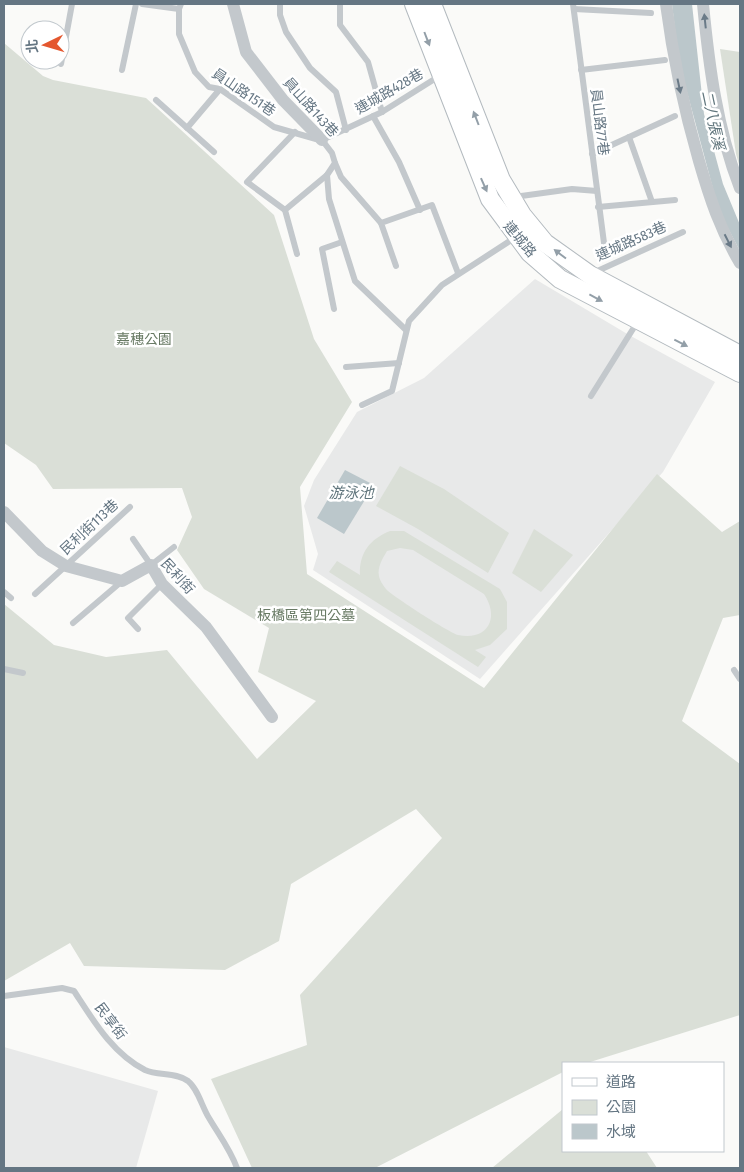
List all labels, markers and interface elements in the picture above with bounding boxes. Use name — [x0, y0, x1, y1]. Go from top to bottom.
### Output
one-way arrow — [700, 13, 708, 29]
north arrow — [20, 20, 70, 70]
one-way arrow — [424, 32, 432, 46]
text: 北 — [23, 38, 42, 54]
street label: 員山路151巷 — [209, 65, 279, 120]
street label: 連城路428巷 — [352, 65, 426, 118]
street label: 員山路143巷 — [279, 74, 342, 141]
one-way arrow — [675, 79, 683, 94]
street label: 員山路77巷 — [587, 88, 612, 157]
water label: 二八張溪 — [698, 89, 728, 153]
one-way arrow — [472, 110, 480, 125]
one-way arrow — [480, 178, 488, 192]
street label: 連城路 — [500, 218, 540, 261]
street label: 連城路583巷 — [593, 218, 669, 265]
one-way arrow — [724, 234, 732, 248]
one-way arrow — [554, 249, 567, 260]
one-way arrow — [588, 294, 603, 302]
park label: 嘉穗公園 — [116, 331, 172, 348]
one-way arrow — [674, 339, 688, 347]
water label: 游泳池 — [328, 484, 375, 502]
street label: 民利街113巷 — [57, 496, 122, 558]
street label: 民利街 — [157, 555, 198, 598]
park label: 板橋區第四公墓 — [257, 607, 355, 624]
street label: 民享街 — [91, 999, 130, 1043]
legend — [562, 1062, 724, 1152]
text: 道路 — [606, 1073, 636, 1091]
text: 公園 — [606, 1098, 636, 1116]
text: 水域 — [606, 1123, 636, 1141]

